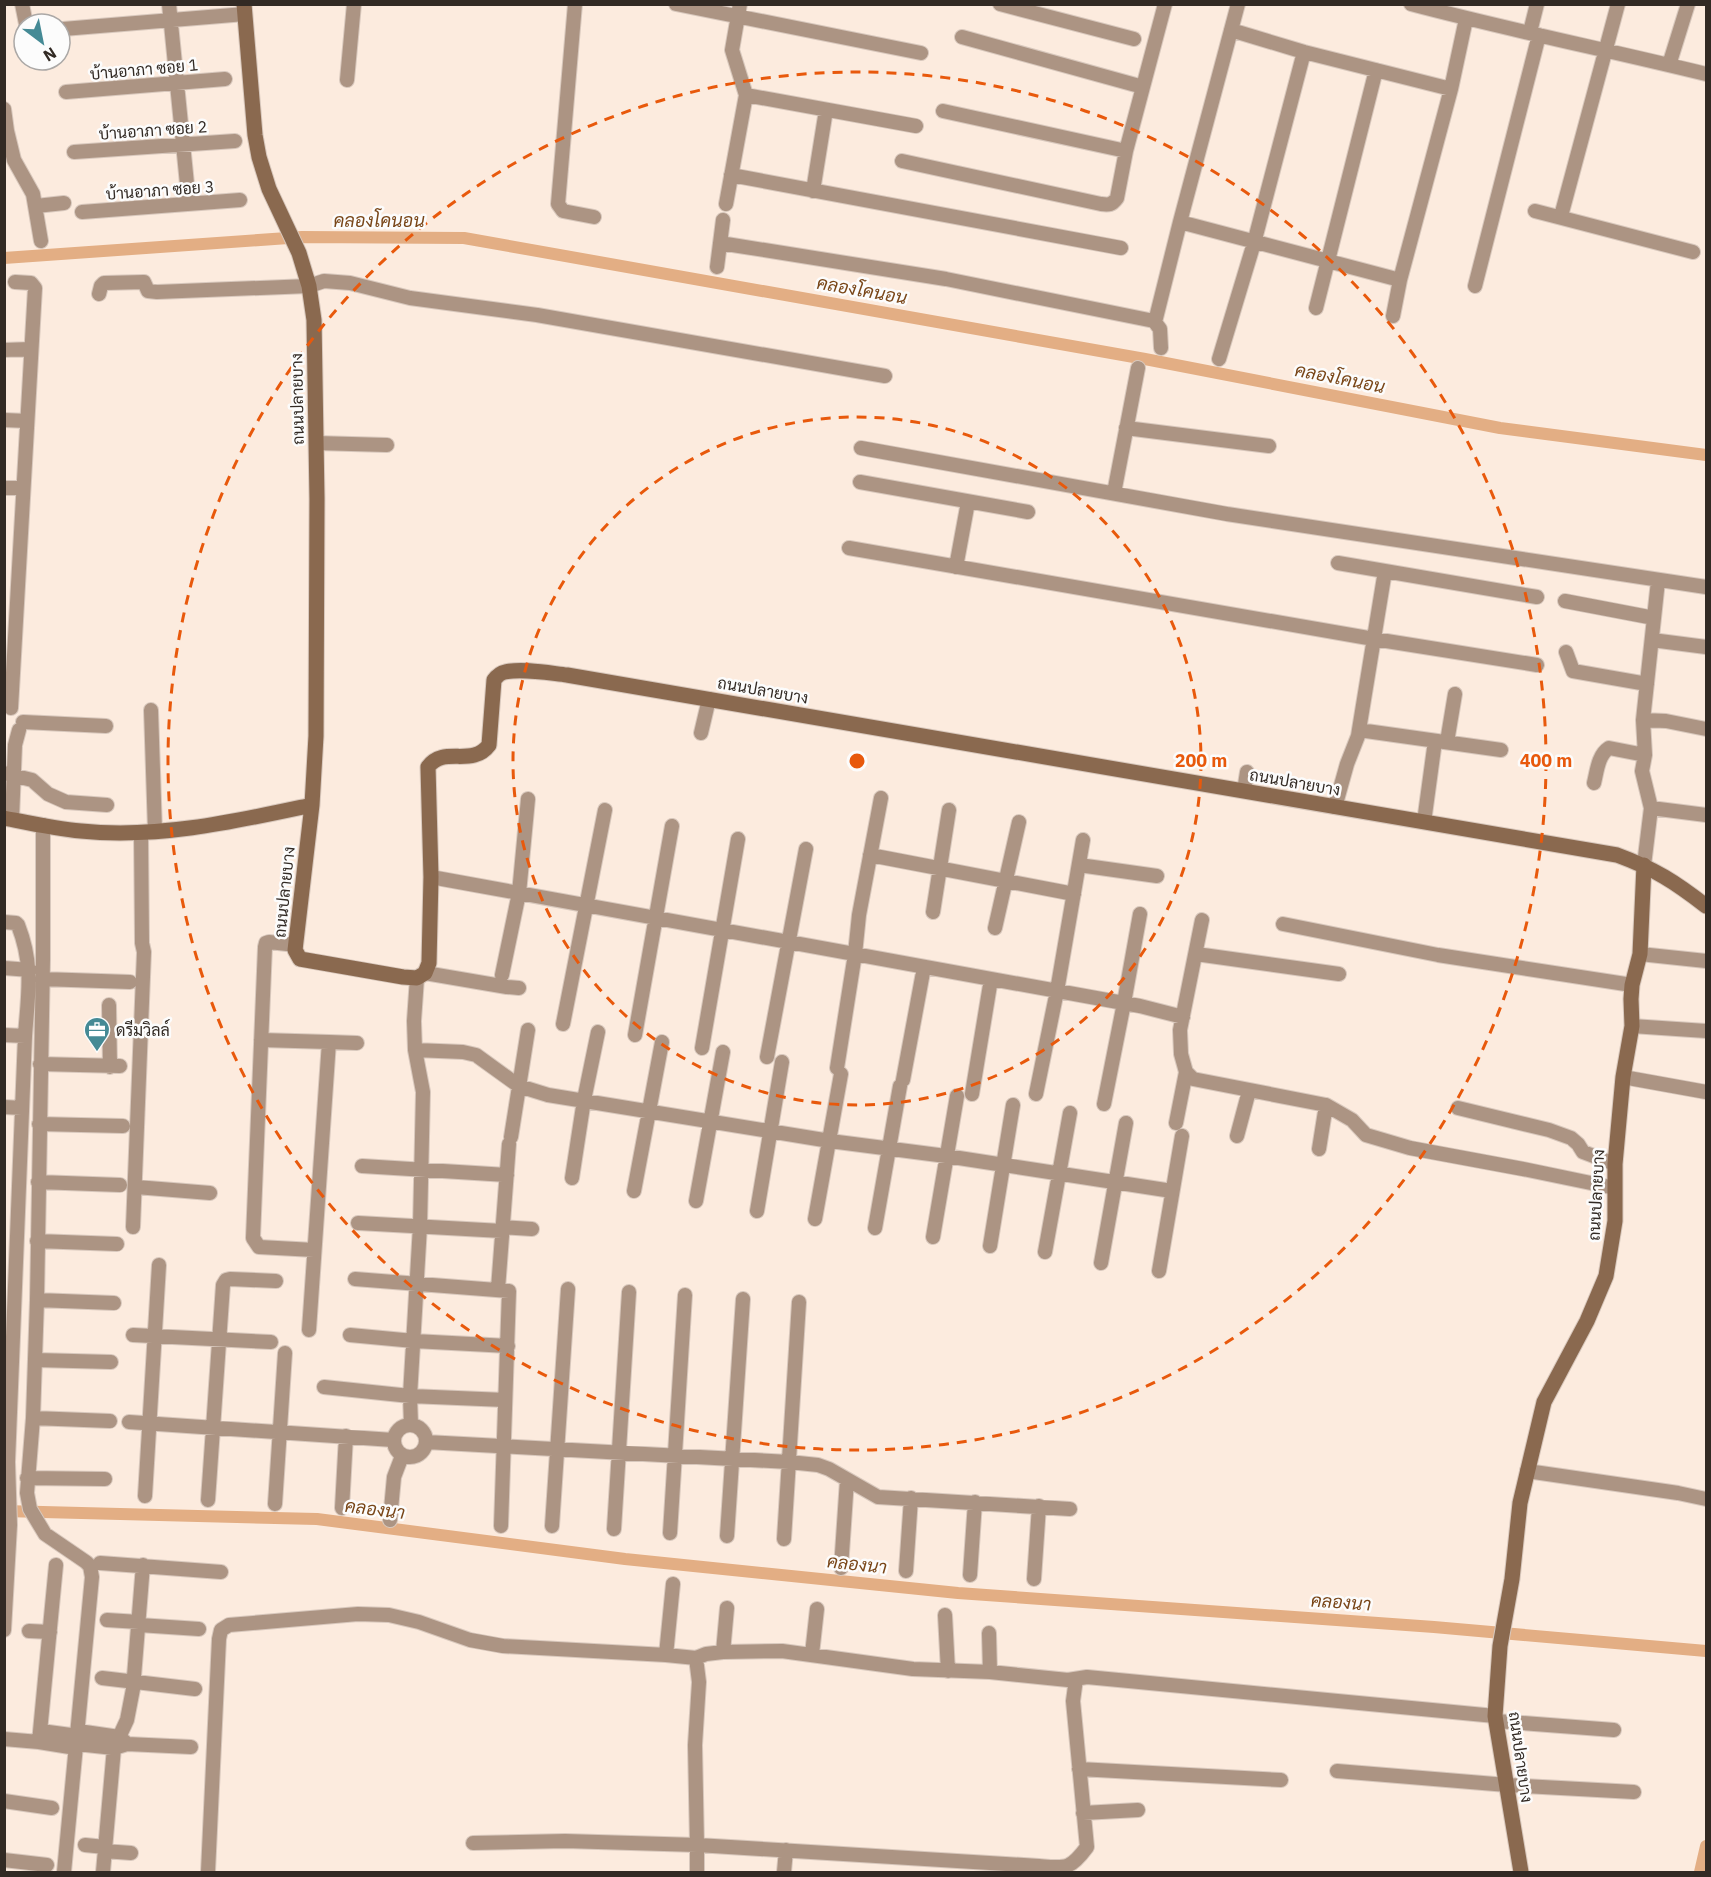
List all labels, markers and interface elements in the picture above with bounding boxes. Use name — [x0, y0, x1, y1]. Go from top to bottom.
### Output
north arrow — [12, 12, 72, 72]
text: N — [40, 43, 60, 66]
street label: บ้านอาภา ซอย 1 — [89, 54, 199, 84]
street label: บ้านอาภา ซอย 2 — [98, 116, 208, 144]
street label: บ้านอาภา ซอย 3 — [105, 176, 215, 204]
water label: คลองโคนอน — [333, 208, 425, 232]
water label: คลองโคนอน — [815, 270, 910, 309]
street label: ถนนปลายบาง — [286, 353, 308, 445]
water label: คลองโคนอน — [1293, 357, 1388, 398]
street label: ถนนปลายบาง — [716, 672, 810, 708]
text: 200 m — [1175, 749, 1227, 772]
text: 400 m — [1520, 749, 1572, 772]
centre of rings — [847, 751, 867, 771]
street label: ถนนปลายบาง — [1248, 764, 1342, 800]
street label: ถนนปลายบาง — [269, 845, 299, 939]
office icon: ดรีมวิลล์ — [82, 1015, 112, 1053]
place label: ดรีมวิลล์ — [116, 1018, 170, 1040]
street label: ถนนปลายบาง — [1584, 1149, 1608, 1241]
water label: คลองนา — [344, 1494, 407, 1524]
water label: คลองนา — [826, 1549, 888, 1579]
water label: คลองนา — [1310, 1588, 1372, 1616]
street label: ถนนปลายบาง — [1505, 1710, 1537, 1804]

